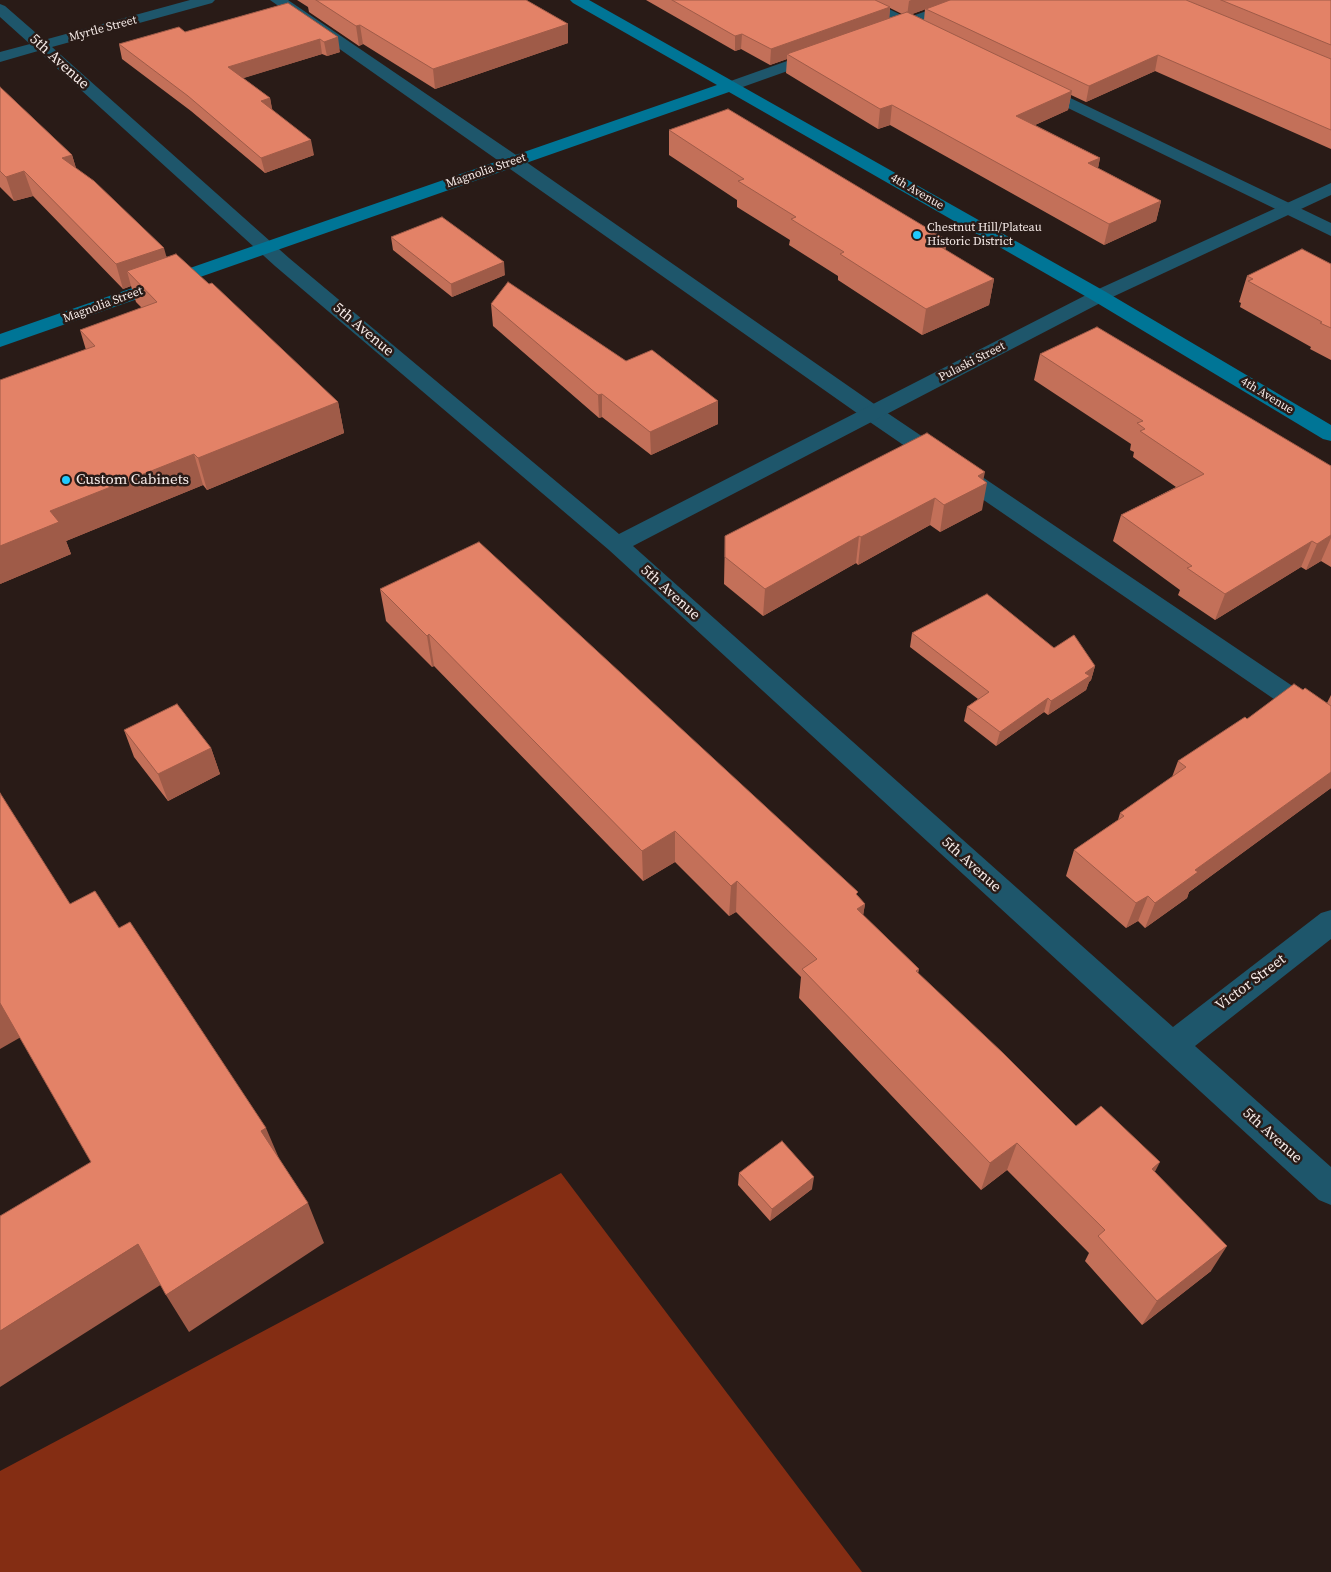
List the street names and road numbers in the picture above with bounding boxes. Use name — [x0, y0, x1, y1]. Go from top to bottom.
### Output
street label: Myrtle Street — [68, 13, 138, 45]
street label: 5th Avenue — [25, 31, 93, 93]
street label: Magnolia Street — [444, 151, 528, 191]
street label: 4th Avenue — [888, 171, 946, 213]
street label: Magnolia Street — [61, 284, 145, 326]
street label: 5th Avenue — [329, 299, 397, 361]
street label: Pulaski Street — [936, 339, 1008, 385]
street label: 4th Avenue — [1238, 375, 1296, 417]
street label: 5th Avenue — [636, 562, 704, 624]
street label: 5th Avenue — [937, 834, 1005, 896]
street label: Victor Street — [1212, 951, 1290, 1015]
street label: 5th Avenue — [1238, 1105, 1306, 1167]

